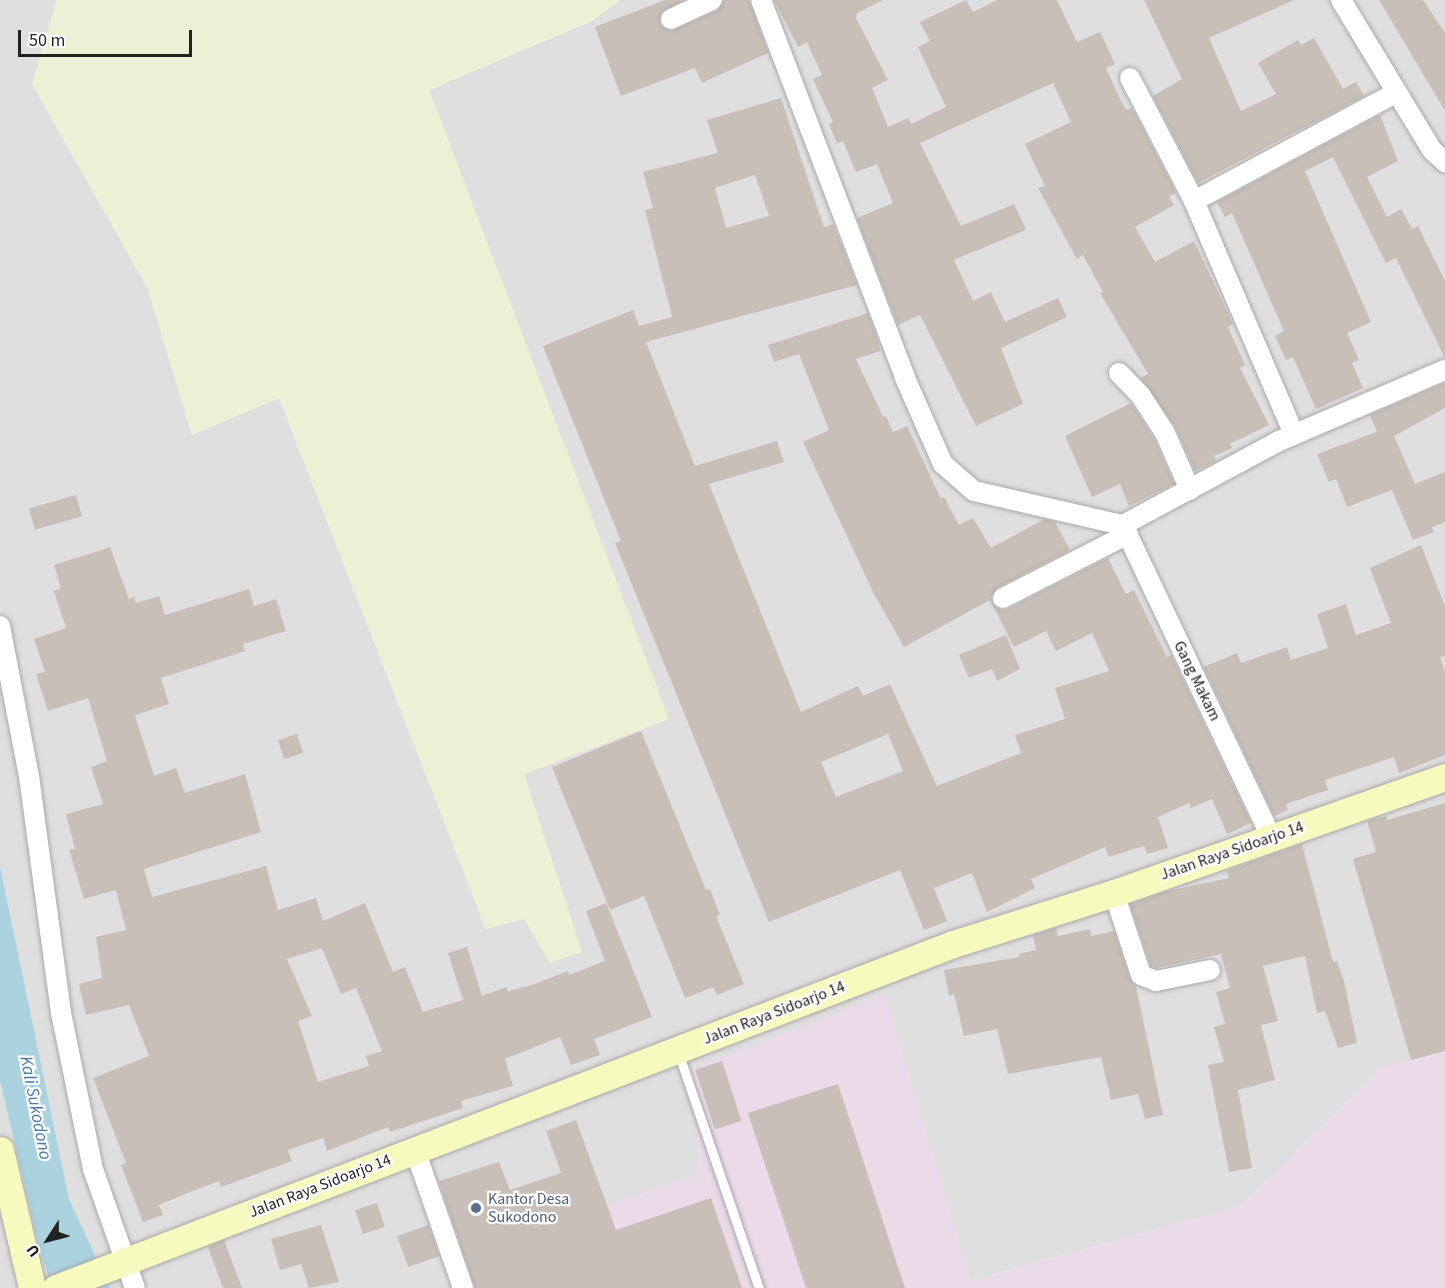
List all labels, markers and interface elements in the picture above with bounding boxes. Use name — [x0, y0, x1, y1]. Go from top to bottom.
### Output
scale bar — [21, 18, 195, 56]
text: 50 m — [29, 28, 65, 53]
street label: Gang Makam — [1169, 638, 1225, 724]
street label: Jalan Raya Sidoarjo 14 — [1158, 817, 1306, 885]
street label: Jalan Raya Sidoarjo 14 — [700, 977, 848, 1049]
water label: Kali Sukodono — [14, 1054, 56, 1162]
street label: Jalan Raya Sidoarjo 14 — [246, 1150, 394, 1222]
place label: Kantor Desa Sukodono — [488, 1189, 569, 1227]
marker: Kantor Desa Sukodono — [469, 1201, 483, 1215]
north arrow — [18, 1210, 78, 1270]
text: U — [21, 1240, 45, 1261]

